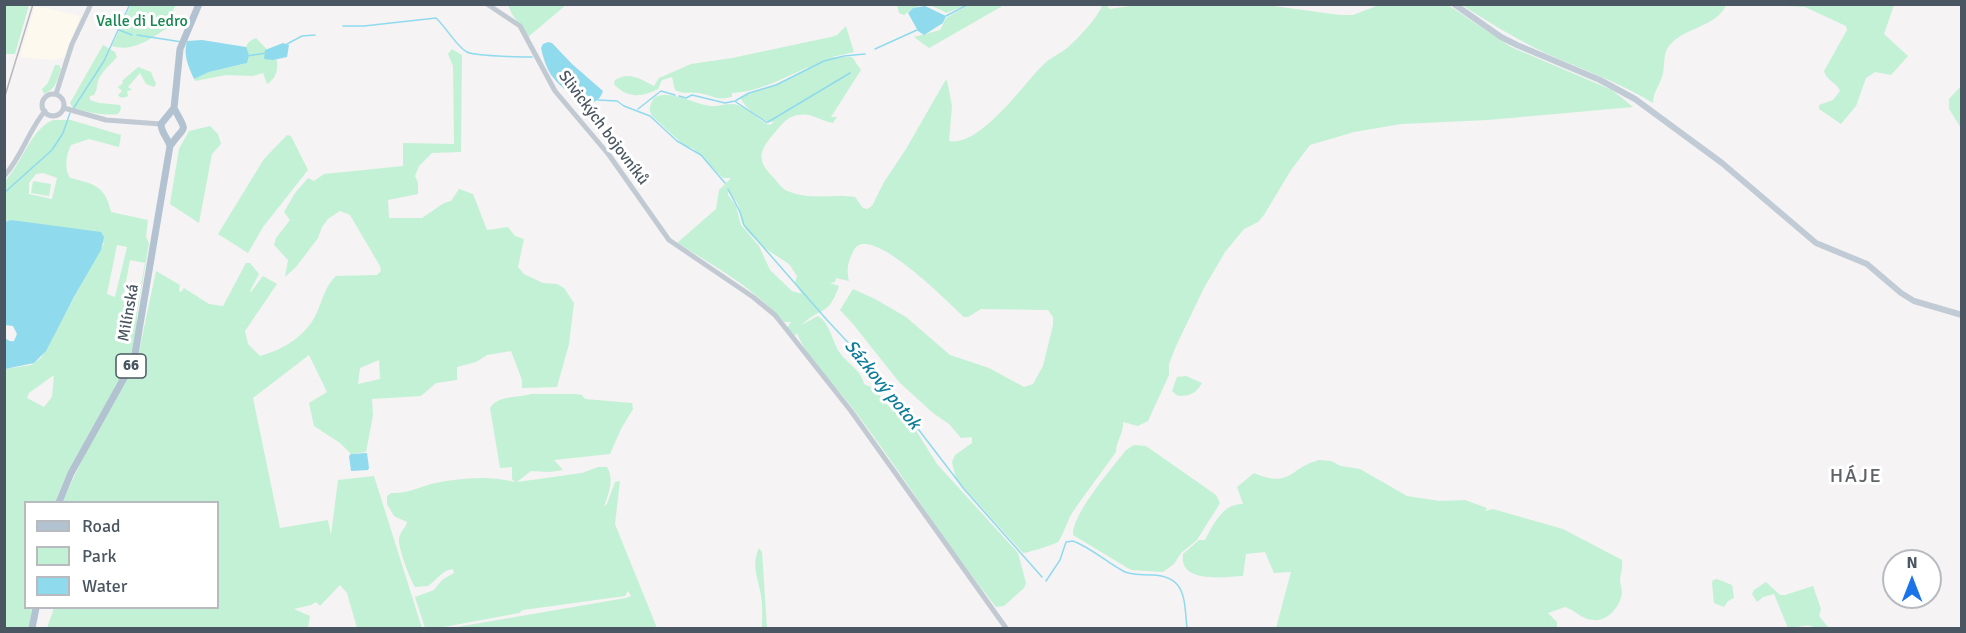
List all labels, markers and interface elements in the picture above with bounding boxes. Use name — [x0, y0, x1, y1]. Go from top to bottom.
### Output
park label: Valle di Ledro — [96, 12, 188, 32]
street label: Slivických bojovníků — [554, 67, 652, 189]
street label: Milínská — [115, 283, 143, 343]
water label: Sázkový potok — [839, 336, 925, 434]
road number: 66 — [116, 354, 146, 378]
district label: HÁJE — [1830, 465, 1882, 489]
legend — [24, 501, 219, 609]
text: Road — [82, 515, 121, 537]
text: Park — [82, 545, 117, 567]
north arrow — [1882, 549, 1942, 609]
text: N — [1906, 553, 1918, 573]
text: Water — [82, 575, 127, 597]

